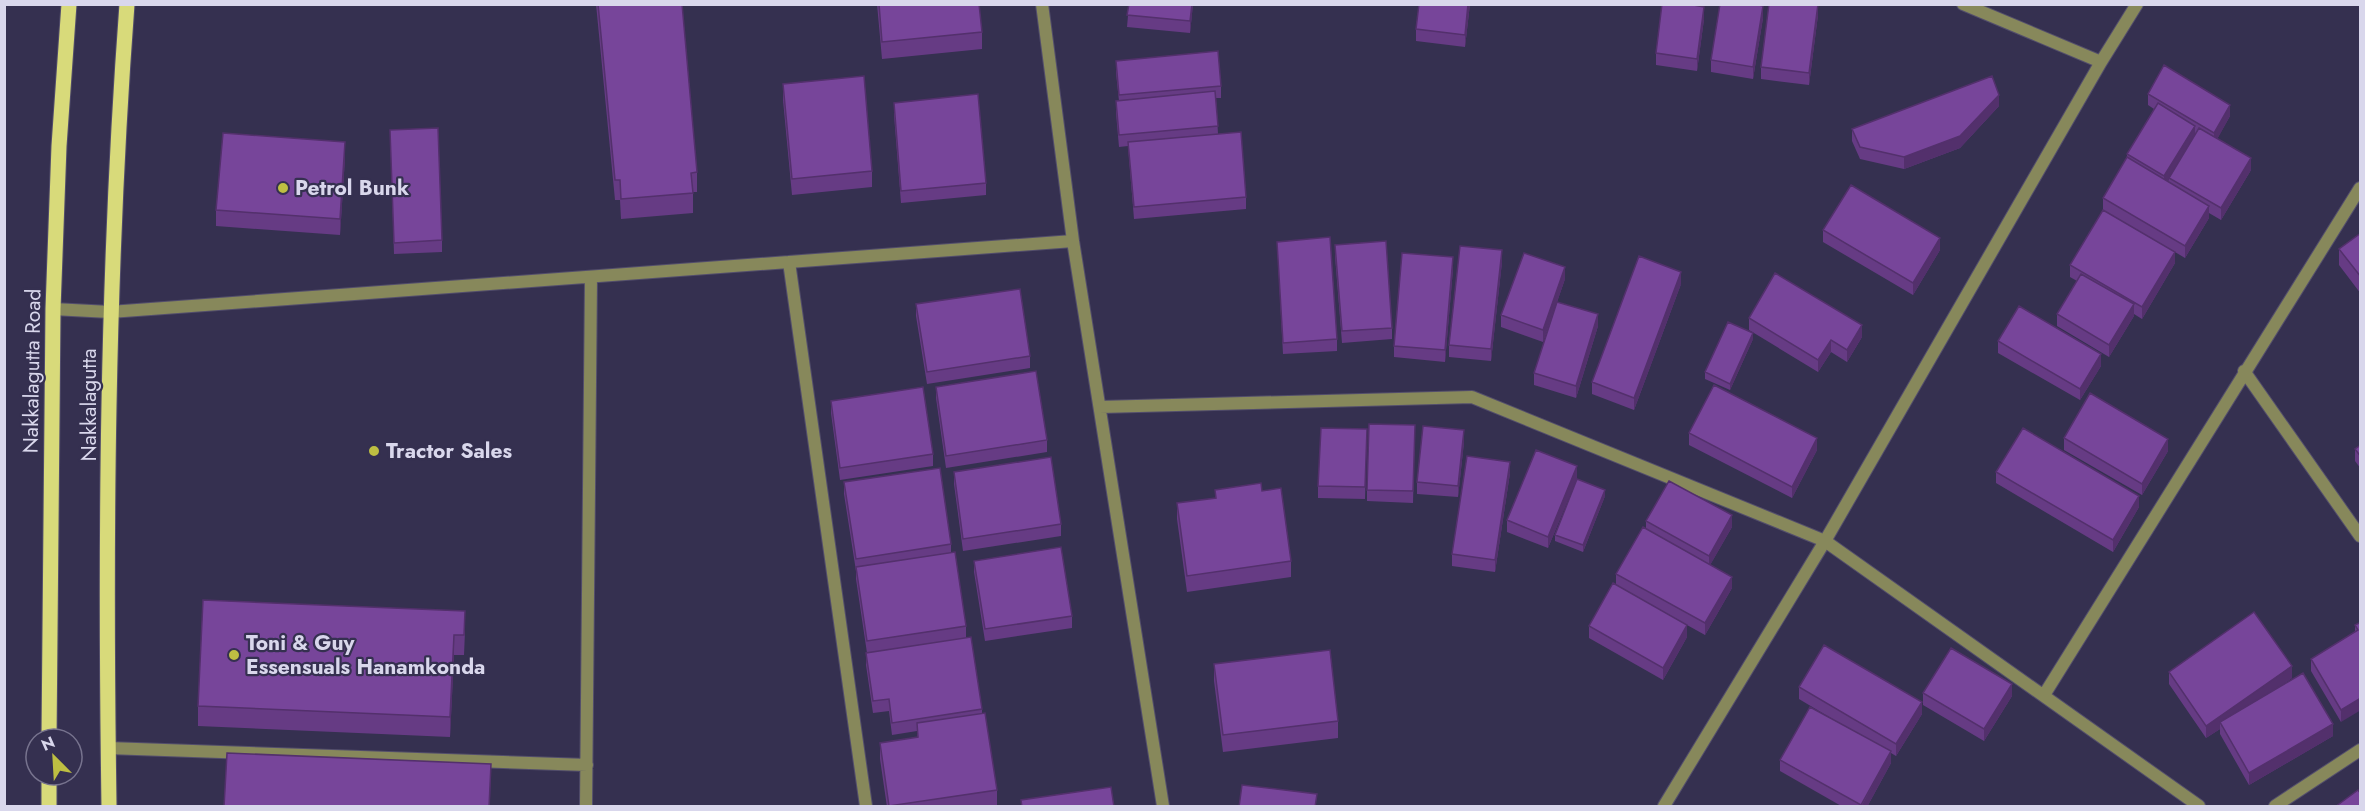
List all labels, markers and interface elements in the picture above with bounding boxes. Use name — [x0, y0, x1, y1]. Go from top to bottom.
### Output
place label: Petrol Bunk — [295, 173, 409, 203]
marker: Petrol Bunk — [276, 181, 290, 195]
street label: Nakkalagutta Road — [16, 288, 48, 454]
street label: Nakkalagutta — [74, 348, 104, 462]
place label: Tractor Sales — [386, 436, 513, 466]
marker: Tractor Sales — [367, 444, 381, 458]
place label: Toni & Guy Essensuals Hanamkonda — [246, 628, 485, 682]
marker: Toni & Guy Essensuals Hanamkonda — [227, 648, 241, 662]
north arrow — [24, 727, 84, 787]
text: N — [38, 731, 59, 757]

